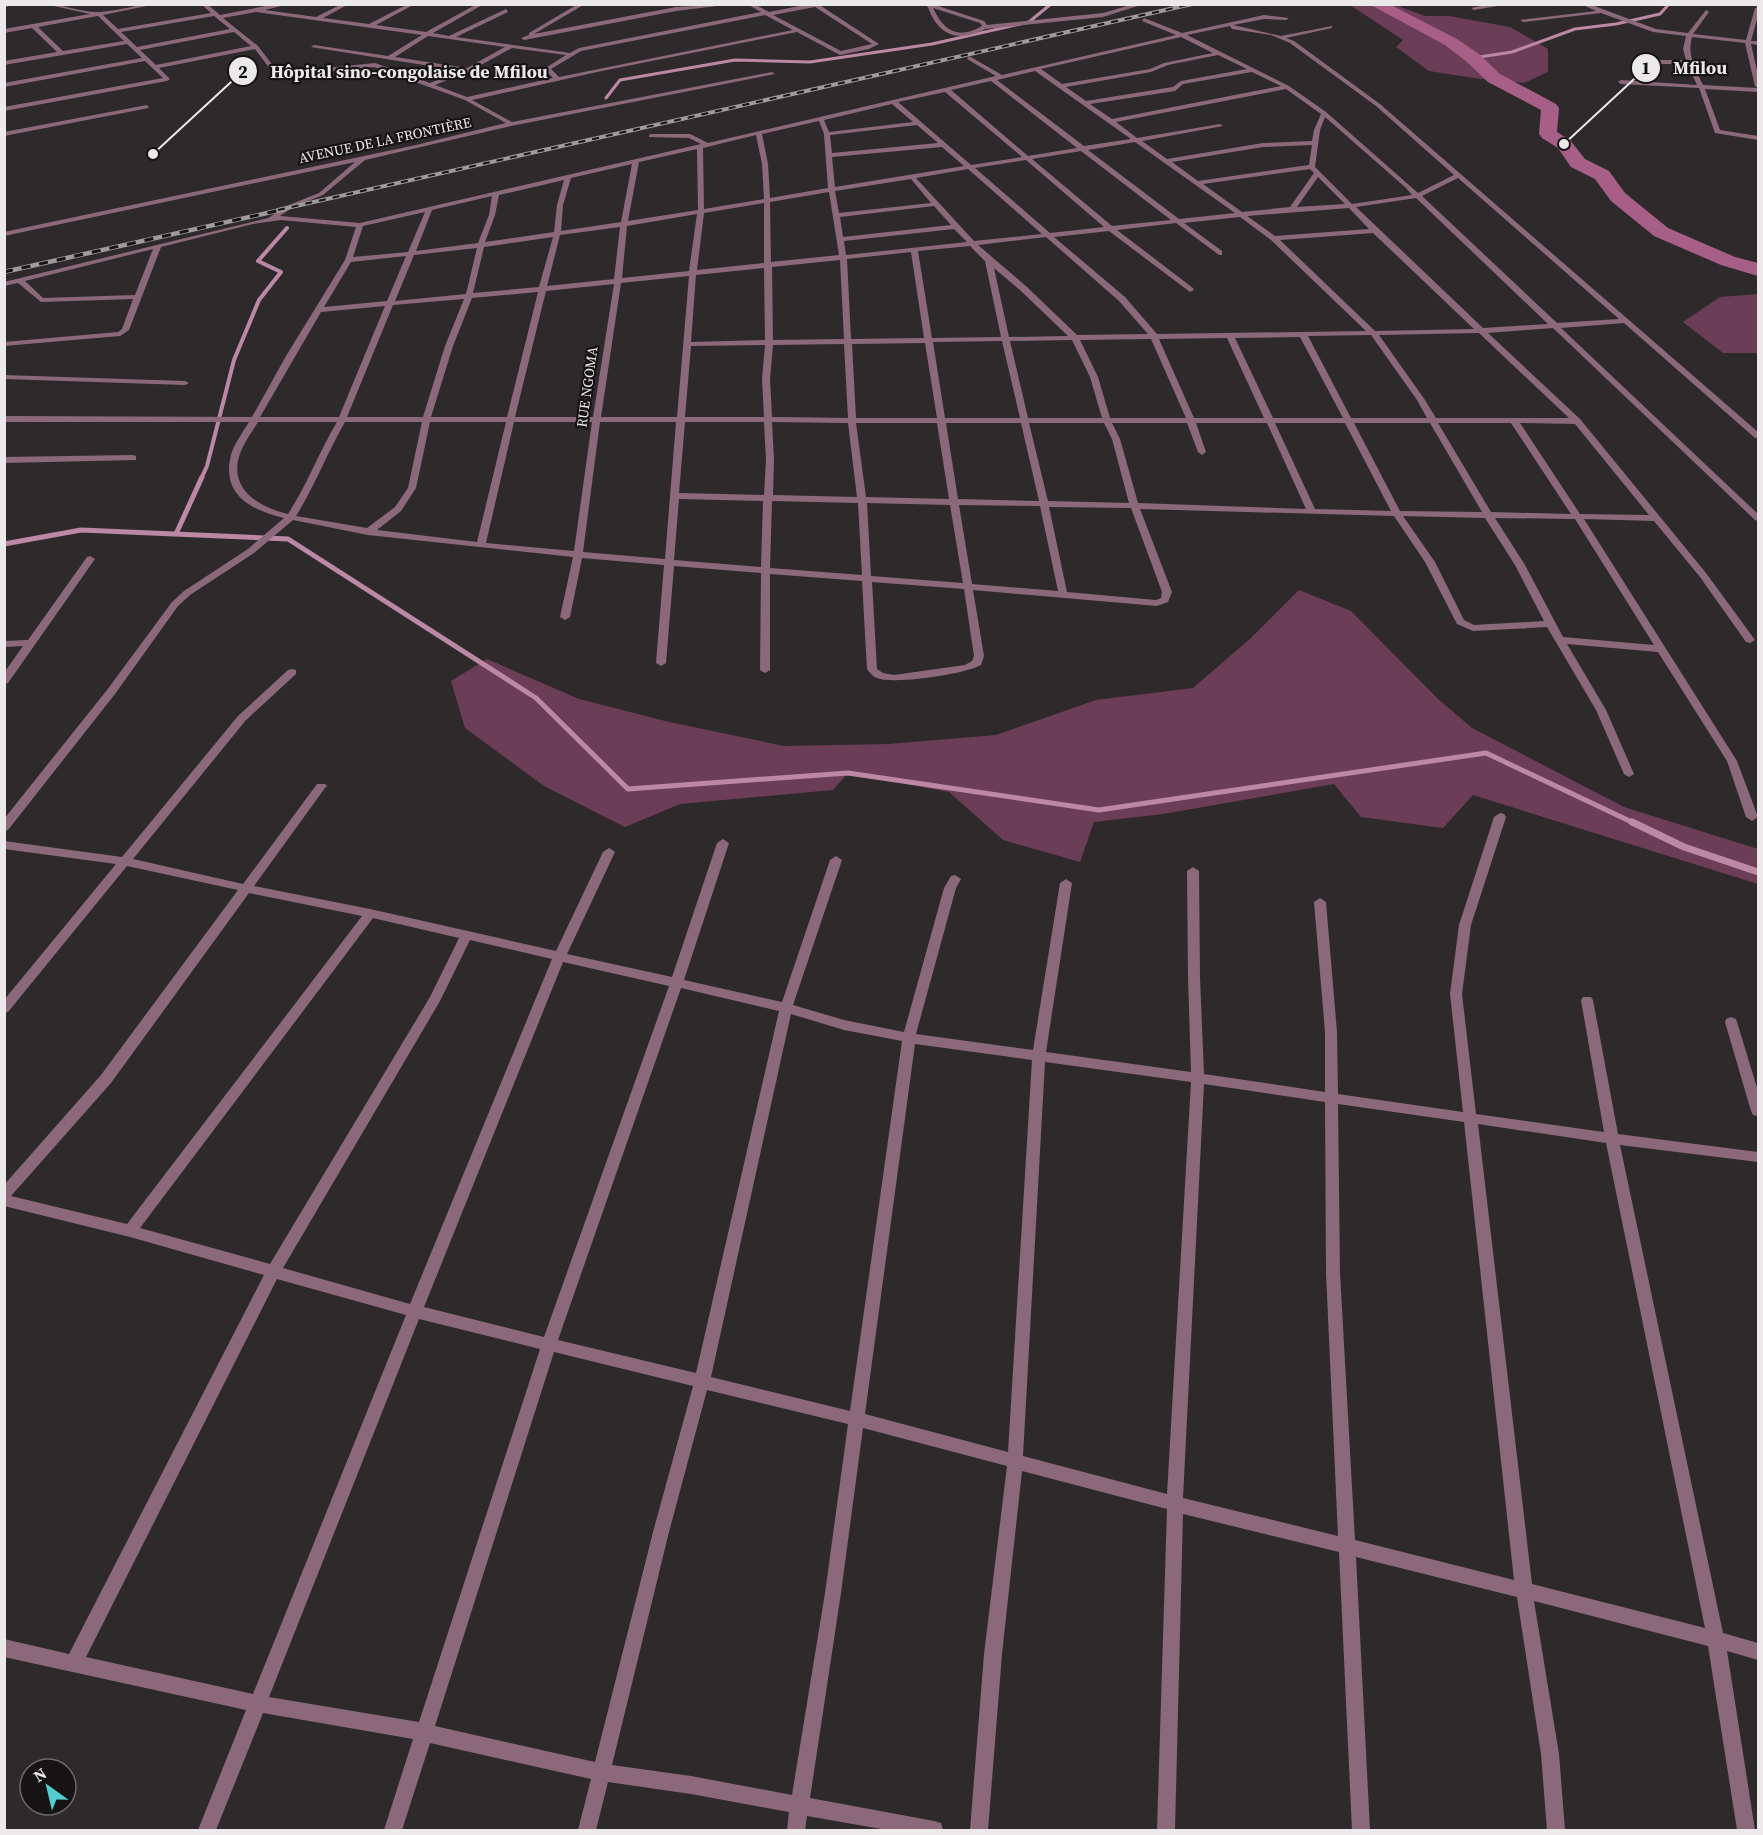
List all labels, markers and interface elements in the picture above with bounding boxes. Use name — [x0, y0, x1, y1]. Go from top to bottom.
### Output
callout: Mfilou — [1631, 50, 1740, 86]
callout: Hôpital sino-congolaise de Mfilou — [228, 53, 559, 89]
text: 1 — [1641, 55, 1651, 80]
text: Mfilou — [1673, 55, 1727, 80]
text: 2 — [238, 59, 248, 84]
text: Hôpital sino-congolaise de Mfilou — [270, 59, 548, 84]
street label: AVENUE DE LA FRONTIÈRE — [297, 112, 473, 168]
street label: RUE NGOMA — [571, 345, 603, 429]
north arrow — [18, 1757, 78, 1817]
text: N — [29, 1762, 51, 1787]

